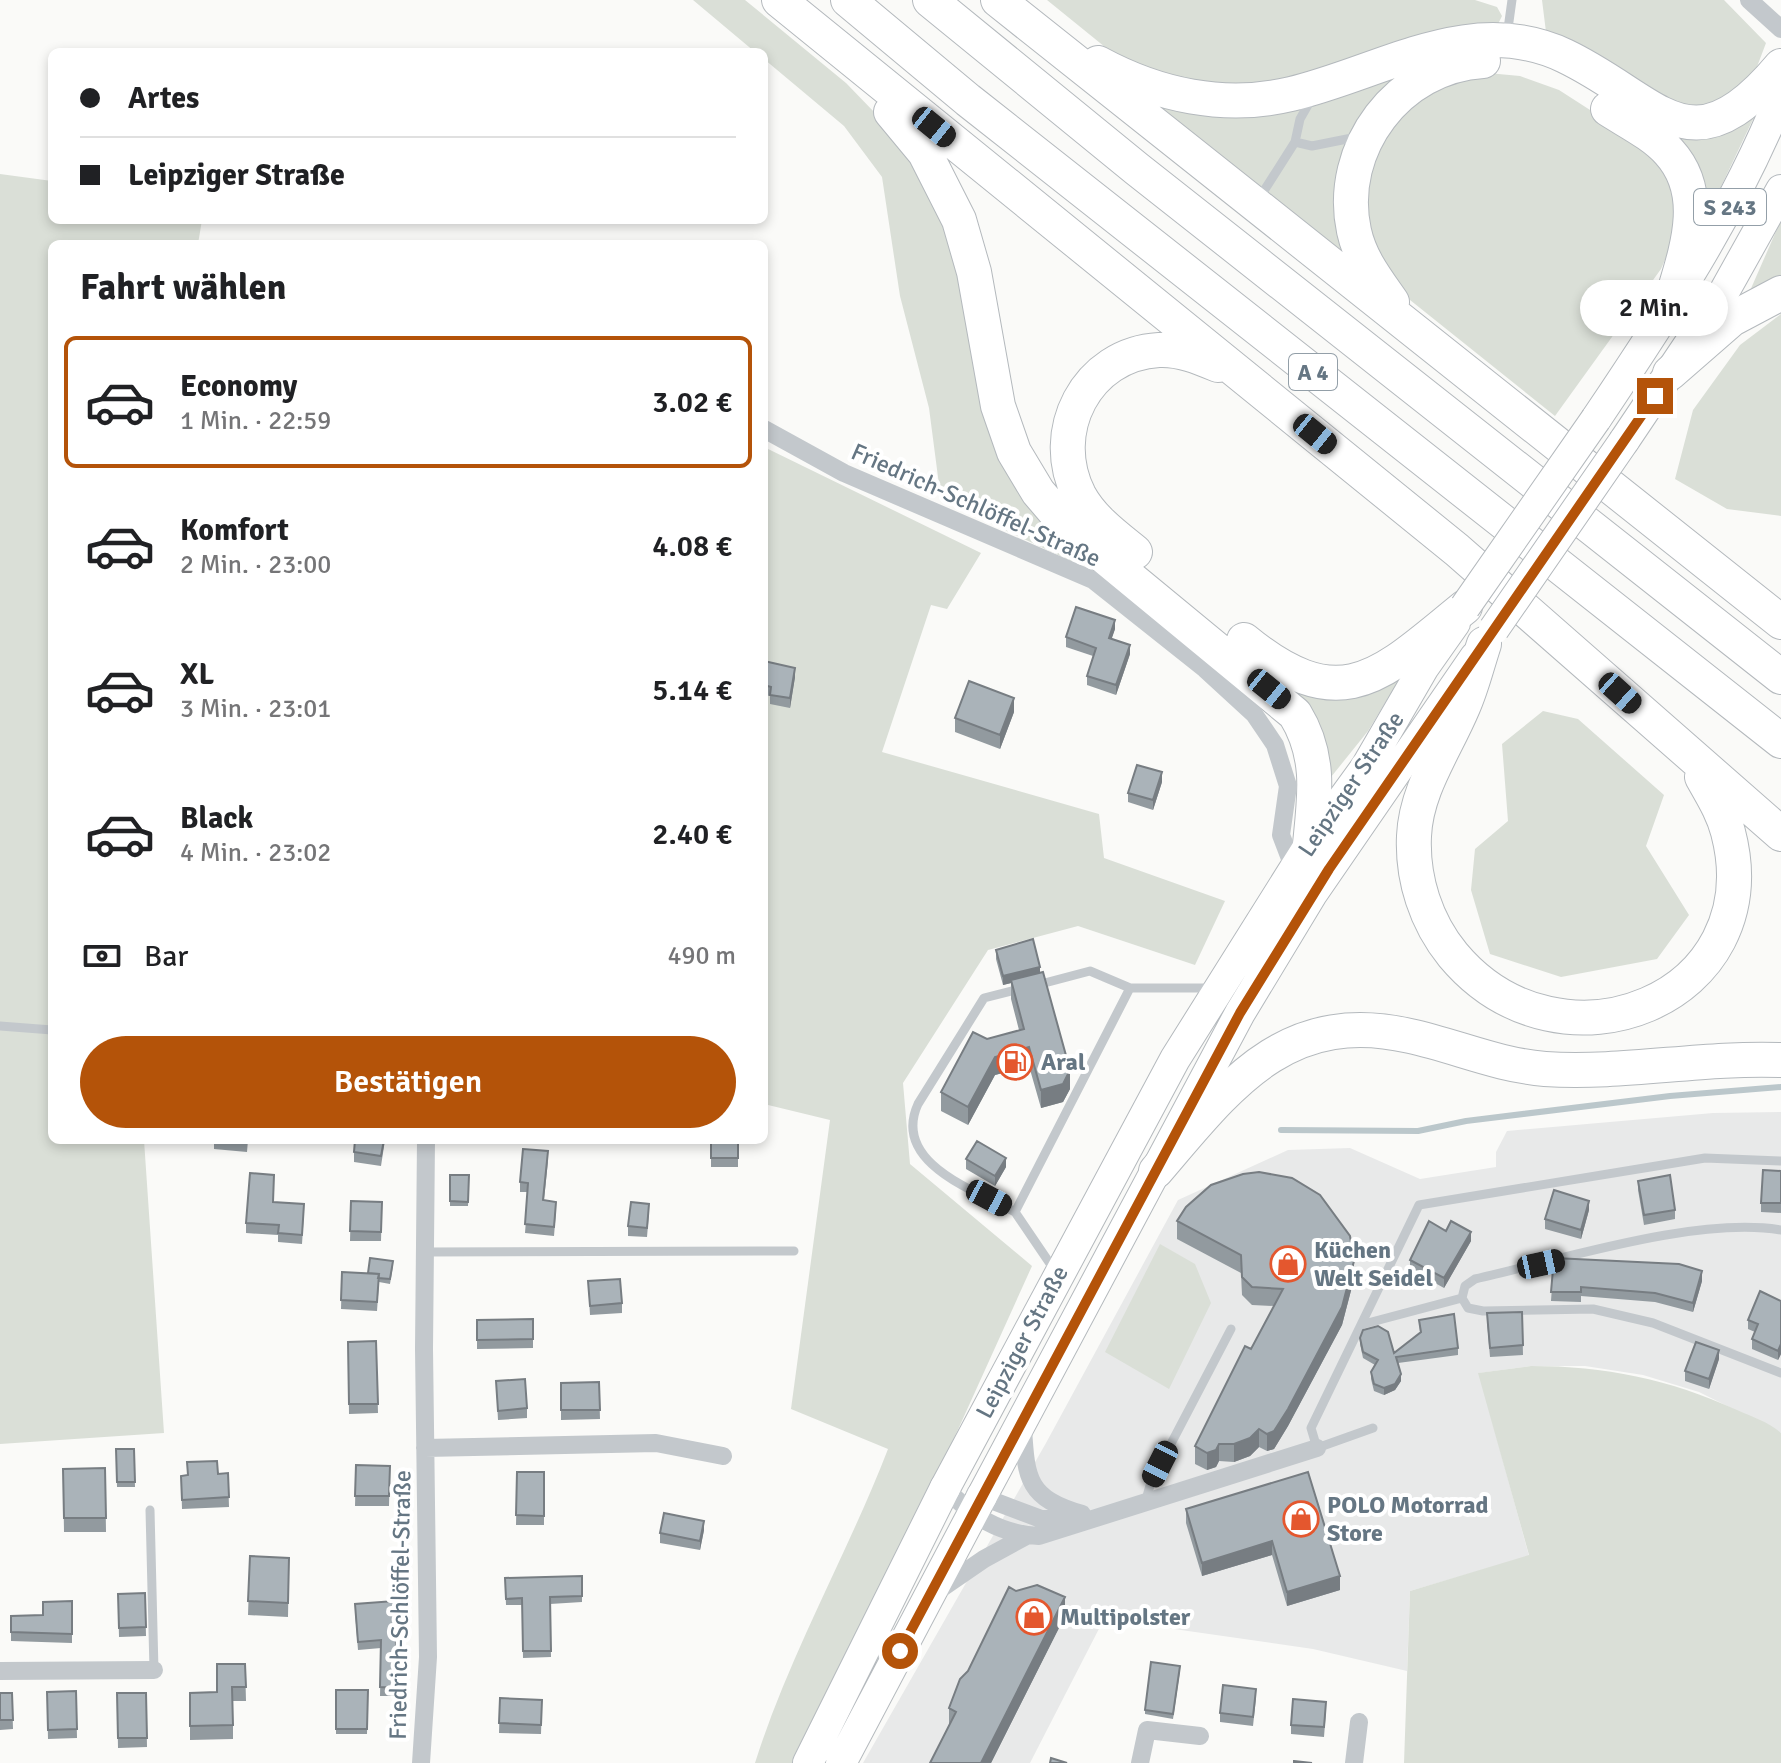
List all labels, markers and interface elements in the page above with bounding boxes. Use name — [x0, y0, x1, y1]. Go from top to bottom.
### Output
text: Artes — [128, 80, 199, 117]
car — [908, 103, 960, 151]
text: Leipziger Straße — [128, 157, 345, 194]
road number: S 243 — [1694, 189, 1766, 225]
text: Fahrt wählen — [80, 265, 286, 310]
callout: 2 Min. — [1581, 280, 1729, 336]
text: 2 Min. — [1619, 292, 1689, 324]
road number: A 4 — [1289, 354, 1337, 390]
icon: car — [84, 366, 156, 438]
text: Economy — [180, 368, 297, 405]
route end — [1637, 378, 1673, 414]
text: 3.02 € — [652, 384, 732, 421]
text: 1 Min. · 22:59 — [180, 405, 331, 437]
car — [1289, 410, 1341, 458]
street label: Friedrich-Schlöffel-Straße — [847, 436, 1105, 574]
icon: car — [84, 510, 156, 582]
text: Komfort — [180, 512, 289, 549]
text: 4.08 € — [652, 528, 732, 565]
text: 2 Min. · 23:00 — [180, 549, 331, 581]
icon: car — [84, 654, 156, 726]
text: XL — [180, 656, 214, 693]
car — [1243, 665, 1295, 713]
car — [1594, 668, 1646, 718]
text: 5.14 € — [652, 672, 732, 709]
text: 3 Min. · 23:01 — [180, 693, 331, 725]
street label: Leipziger Straße — [1291, 706, 1411, 862]
icon: car — [84, 798, 156, 870]
text: Black — [180, 800, 253, 837]
text: 2.40 € — [652, 816, 732, 853]
text: 4 Min. · 23:02 — [180, 837, 331, 869]
icon: cash — [80, 934, 124, 978]
text: Bar — [144, 938, 188, 975]
text: 490 m — [667, 940, 736, 972]
button: Bestätigen — [80, 1036, 736, 1128]
fuel station icon: Aral — [996, 1043, 1034, 1081]
place label: Aral — [1041, 1047, 1086, 1077]
car — [962, 1176, 1016, 1220]
place label: Küchen Welt Seidel — [1314, 1235, 1433, 1293]
shop icon: Küchen Welt Seidel — [1269, 1245, 1307, 1283]
car — [1515, 1247, 1567, 1281]
street label: Leipziger Straße — [969, 1260, 1075, 1424]
car — [1138, 1437, 1182, 1491]
street label: Friedrich-Schlöffel-Straße — [383, 1470, 417, 1740]
place label: POLO Motorrad Store — [1327, 1490, 1489, 1548]
shop icon: POLO Motorrad Store — [1282, 1500, 1320, 1538]
shop icon: Multipolster — [1015, 1598, 1053, 1636]
place label: Multipolster — [1060, 1602, 1191, 1632]
route start — [882, 1633, 918, 1669]

